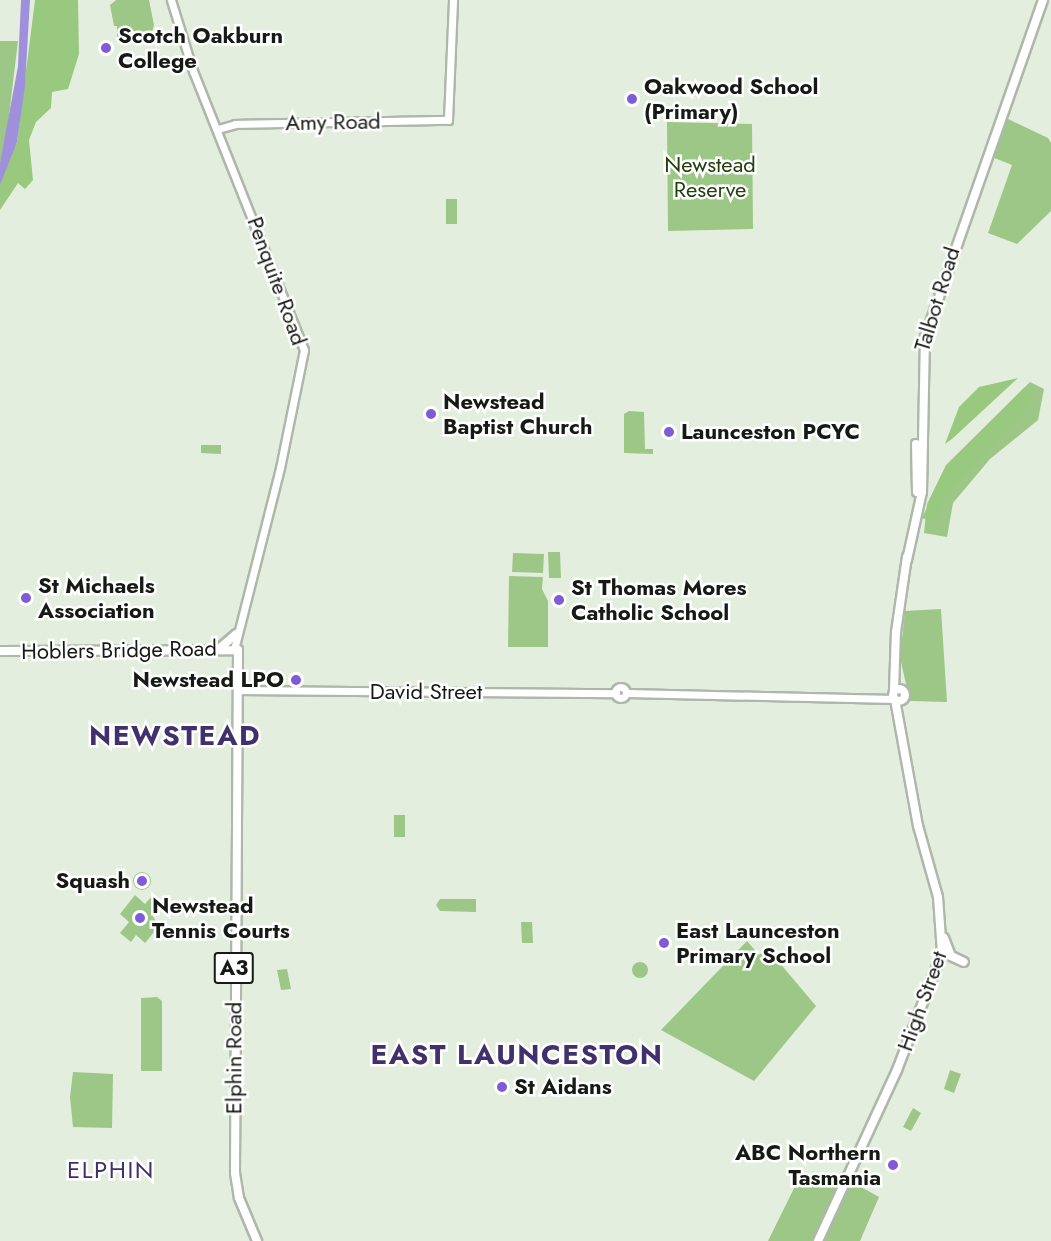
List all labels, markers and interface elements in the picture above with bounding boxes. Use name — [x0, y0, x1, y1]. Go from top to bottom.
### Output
place label: Scotch Oakburn College — [118, 22, 283, 74]
marker: Scotch Oakburn College — [99, 41, 113, 55]
place label: Oakwood School (Primary) — [644, 73, 819, 124]
marker: Oakwood School (Primary) — [625, 92, 639, 106]
street label: Amy Road — [285, 108, 381, 136]
park label: Newstead Reserve — [664, 151, 756, 202]
street label: Penquite Road — [242, 213, 312, 349]
street label: Talbot Road — [909, 244, 965, 354]
place label: Newstead Baptist Church — [443, 388, 592, 440]
marker: Newstead Baptist Church — [424, 407, 438, 421]
place label: Launceston PCYC — [681, 419, 860, 445]
marker: Launceston PCYC — [662, 425, 676, 439]
place label: St Michaels Association — [38, 572, 155, 624]
place label: St Thomas Mores Catholic School — [571, 574, 747, 626]
marker: St Michaels Association — [19, 591, 33, 605]
marker: St Thomas Mores Catholic School — [552, 593, 566, 607]
street label: Hoblers Bridge Road — [21, 635, 217, 665]
place label: Newstead LPO — [132, 667, 284, 693]
marker: Newstead LPO — [289, 673, 303, 687]
street label: David Street — [370, 679, 482, 705]
district label: NEWSTEAD — [89, 719, 261, 753]
place label: Squash — [56, 868, 130, 894]
marker: Squash — [135, 874, 149, 888]
place label: Newstead Tennis Courts — [152, 892, 290, 944]
marker: Newstead Tennis Courts — [133, 911, 147, 925]
place label: East Launceston Primary School — [676, 917, 840, 968]
marker: East Launceston Primary School — [657, 936, 671, 950]
street label: High Street — [892, 947, 952, 1055]
road number: A3 — [213, 950, 255, 986]
street label: Elphin Road — [221, 1002, 247, 1114]
district label: EAST LAUNCESTON — [370, 1038, 664, 1072]
place label: St Aidans — [514, 1074, 612, 1100]
marker: St Aidans — [495, 1080, 509, 1094]
place label: ABC Northern Tasmania — [735, 1139, 881, 1190]
district label: ELPHIN — [67, 1156, 155, 1184]
marker: ABC Northern Tasmania — [886, 1158, 900, 1172]

